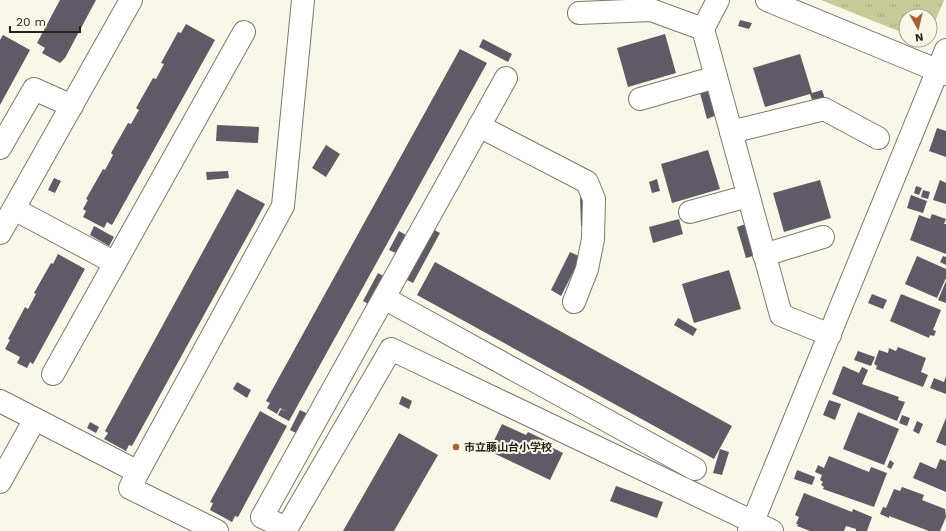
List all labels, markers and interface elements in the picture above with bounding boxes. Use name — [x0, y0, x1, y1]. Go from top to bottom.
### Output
scale bar — [10, 8, 80, 34]
north arrow — [898, 8, 938, 48]
text: 20 m — [16, 15, 46, 29]
text: N — [914, 30, 924, 44]
place label: 市立藤山台小学校 — [464, 441, 552, 454]
marker: 市立藤山台小学校 — [451, 442, 461, 452]

